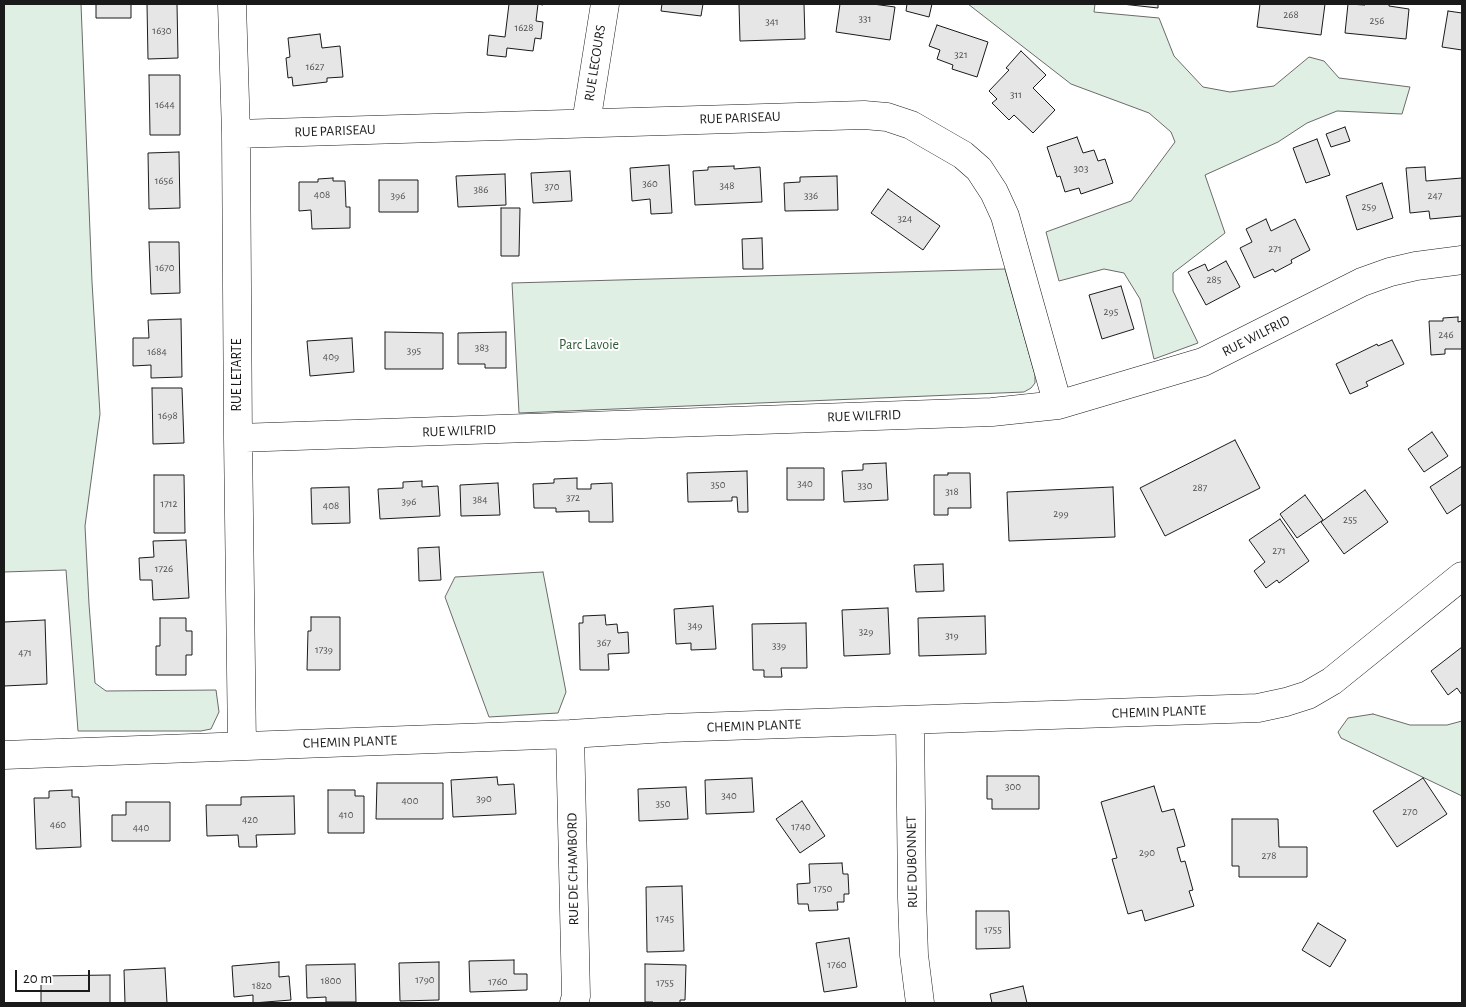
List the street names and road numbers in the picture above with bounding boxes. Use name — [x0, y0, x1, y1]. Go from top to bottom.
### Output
street label: RUE LECOURS — [581, 24, 609, 102]
street label: RUE PARISEAU — [699, 108, 781, 128]
street label: RUE PARISEAU — [294, 121, 376, 141]
street label: RUE WILFRID — [1219, 312, 1293, 360]
street label: RUE LETARTE — [229, 339, 245, 411]
street label: RUE WILFRID — [827, 406, 901, 426]
street label: RUE WILFRID — [422, 421, 496, 441]
street label: CHEMIN PLANTE — [1112, 702, 1206, 722]
street label: CHEMIN PLANTE — [707, 716, 801, 736]
street label: CHEMIN PLANTE — [303, 732, 397, 752]
street label: RUE DE CHAMBORD — [564, 813, 582, 925]
street label: RUE DUBONNET — [903, 816, 921, 908]

